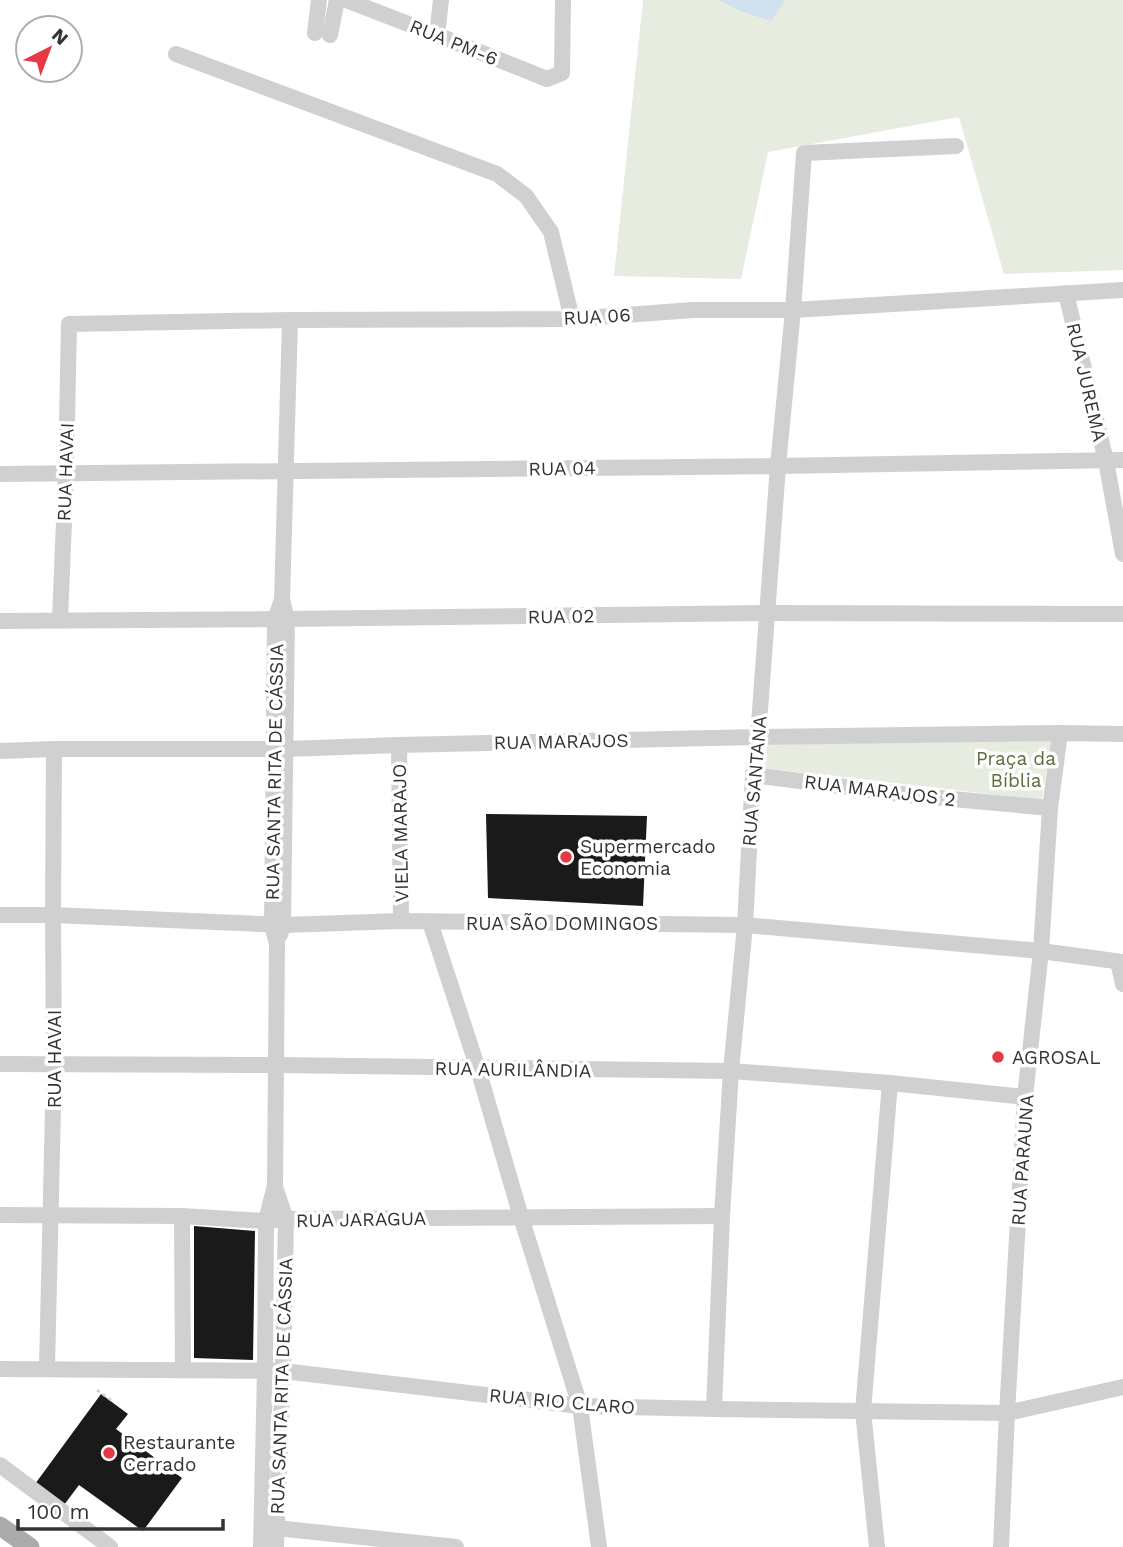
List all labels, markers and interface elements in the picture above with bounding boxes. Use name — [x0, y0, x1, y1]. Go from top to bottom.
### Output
north arrow — [14, 14, 84, 84]
street label: RUA PM-6 — [406, 14, 501, 71]
text: N — [47, 23, 73, 50]
street label: RUA 06 — [563, 303, 631, 330]
street label: RUA JUREMA — [1062, 320, 1111, 444]
street label: RUA HAVAI — [52, 422, 79, 522]
street label: RUA 04 — [528, 456, 596, 481]
street label: RUA 02 — [527, 604, 595, 629]
street label: RUA SANTA RITA DE CÁSSIA — [261, 643, 288, 901]
street label: RUA SANTANA — [737, 714, 772, 847]
street label: RUA MARAJOS — [493, 729, 629, 754]
park label: Praça da Bíblia — [976, 747, 1056, 792]
street label: VIELA MARAJO — [388, 764, 413, 902]
street label: RUA MARAJOS 2 — [803, 770, 957, 811]
place label: Supermercado Economia — [580, 835, 716, 880]
marker: Supermercado Economia — [558, 849, 574, 865]
street label: RUA SÃO DOMINGOS — [466, 912, 658, 935]
street label: RUA HAVAI — [43, 1010, 66, 1108]
place label: AGROSAL — [1012, 1046, 1101, 1069]
marker: AGROSAL — [990, 1049, 1006, 1065]
street label: RUA AURILÂNDIA — [434, 1057, 592, 1082]
street label: RUA PARAUNA — [1006, 1093, 1039, 1227]
street label: RUA JARAGUA — [296, 1207, 427, 1232]
street label: RUA SANTA RITA DE CÁSSIA — [266, 1257, 297, 1515]
street label: RUA RIO CLARO — [488, 1384, 636, 1419]
place label: Restaurante Cerrado — [123, 1431, 236, 1476]
marker: Restaurante Cerrado — [101, 1445, 117, 1461]
scale bar — [18, 1488, 222, 1532]
text: 100 m — [28, 1499, 90, 1524]

